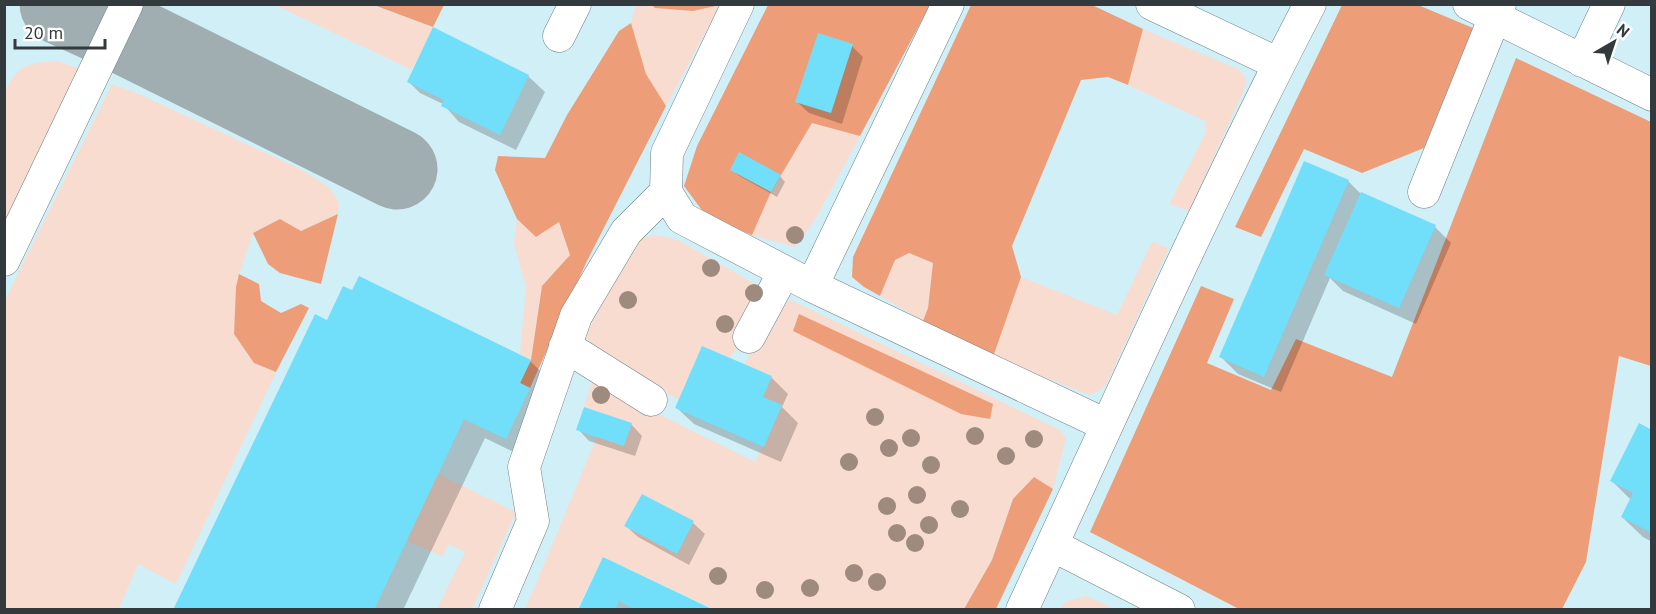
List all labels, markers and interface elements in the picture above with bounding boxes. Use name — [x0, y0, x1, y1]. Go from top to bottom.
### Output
scale bar — [15, 12, 105, 50]
north arrow — [1584, 12, 1644, 72]
text: N — [1613, 19, 1634, 41]
text: 20 m — [24, 21, 63, 44]

